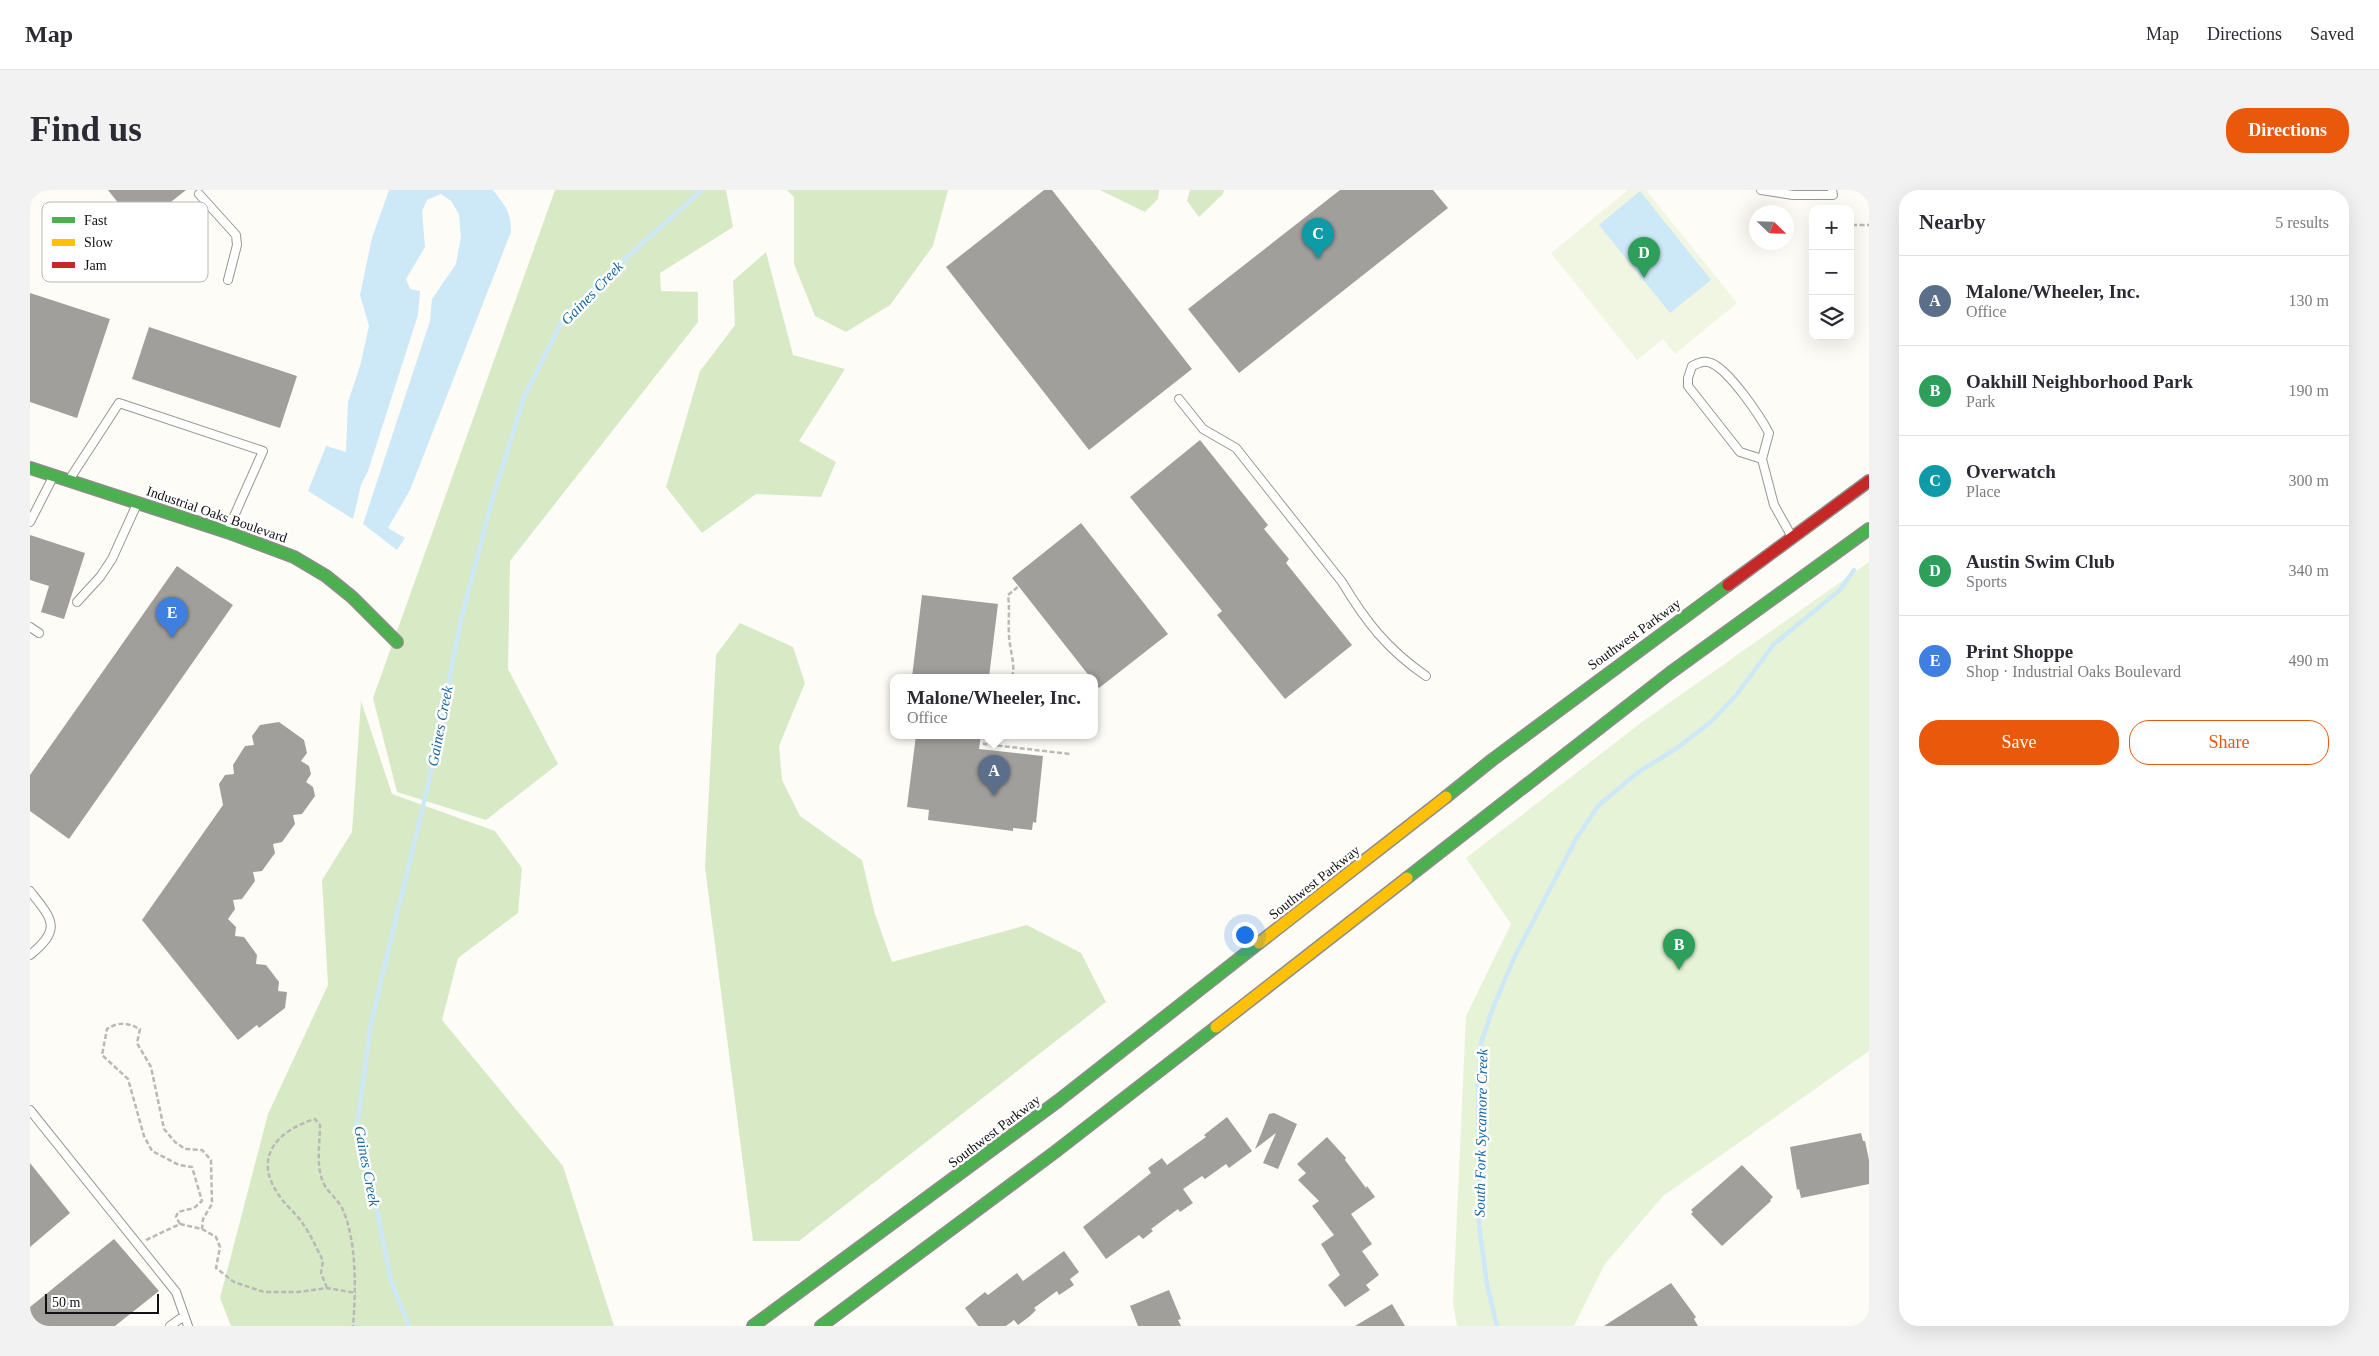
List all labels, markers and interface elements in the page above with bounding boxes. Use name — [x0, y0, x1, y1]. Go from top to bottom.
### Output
text: Map — [25, 21, 73, 47]
text: Map — [2146, 24, 2179, 44]
text: Directions — [2207, 24, 2282, 44]
text: Saved — [2310, 24, 2354, 44]
button: Directions — [2226, 108, 2349, 153]
text: Find us — [30, 110, 142, 149]
legend — [42, 202, 208, 282]
north arrow — [1749, 205, 1794, 250]
map controls — [1809, 205, 1854, 340]
button: + — [1809, 205, 1854, 250]
text: Nearby — [1919, 210, 1986, 234]
text: Fast — [84, 213, 107, 228]
text: 5 results — [2275, 214, 2329, 231]
pin: C — [1302, 218, 1334, 259]
text: Slow — [84, 235, 114, 250]
pin: D — [1628, 237, 1660, 278]
button: − — [1809, 250, 1854, 295]
text: Jam — [84, 258, 107, 273]
water label: Gaines Creek — [558, 258, 626, 328]
text: Malone/Wheeler, Inc. — [1966, 281, 2140, 302]
text: A — [1929, 292, 1941, 309]
text: 130 m — [2289, 292, 2329, 309]
button: layers — [1809, 295, 1854, 340]
text: Office — [1966, 303, 2007, 320]
text: Oakhill Neighborhood Park — [1966, 371, 2193, 392]
text: B — [1930, 382, 1940, 399]
text: 190 m — [2289, 382, 2329, 399]
text: Park — [1966, 393, 1995, 410]
text: Overwatch — [1966, 461, 2056, 482]
text: C — [1929, 472, 1941, 489]
text: 300 m — [2289, 472, 2329, 489]
street label: Industrial Oaks Boulevard — [145, 483, 289, 546]
text: Place — [1966, 483, 2001, 500]
text: Austin Swim Club — [1966, 551, 2115, 572]
text: D — [1929, 562, 1941, 579]
text: 340 m — [2289, 562, 2329, 579]
text: Sports — [1966, 573, 2007, 590]
street label: Southwest Parkway — [1585, 596, 1684, 673]
pin: E — [156, 597, 188, 638]
text: Print Shoppe — [1966, 641, 2073, 662]
text: E — [1930, 652, 1940, 669]
text: 490 m — [2289, 652, 2329, 669]
text: Shop · Industrial Oaks Boulevard — [1966, 663, 2181, 680]
popup — [890, 674, 1098, 739]
water label: Gaines Creek — [424, 684, 456, 768]
text: Malone/Wheeler, Inc. — [907, 687, 1081, 708]
text: Office — [907, 709, 948, 726]
button: Save — [1919, 720, 2119, 765]
button: Share — [2129, 720, 2329, 765]
pin: A — [978, 755, 1010, 796]
street label: Southwest Parkway — [1266, 842, 1363, 922]
your location — [1232, 922, 1258, 948]
pin: B — [1663, 929, 1695, 970]
water label: South Fork Sycamore Creek — [1472, 1048, 1490, 1217]
street label: Southwest Parkway — [946, 1092, 1043, 1171]
water label: Gaines Creek — [351, 1124, 383, 1208]
scale bar — [45, 1291, 159, 1314]
text: 50 m — [52, 1295, 80, 1310]

